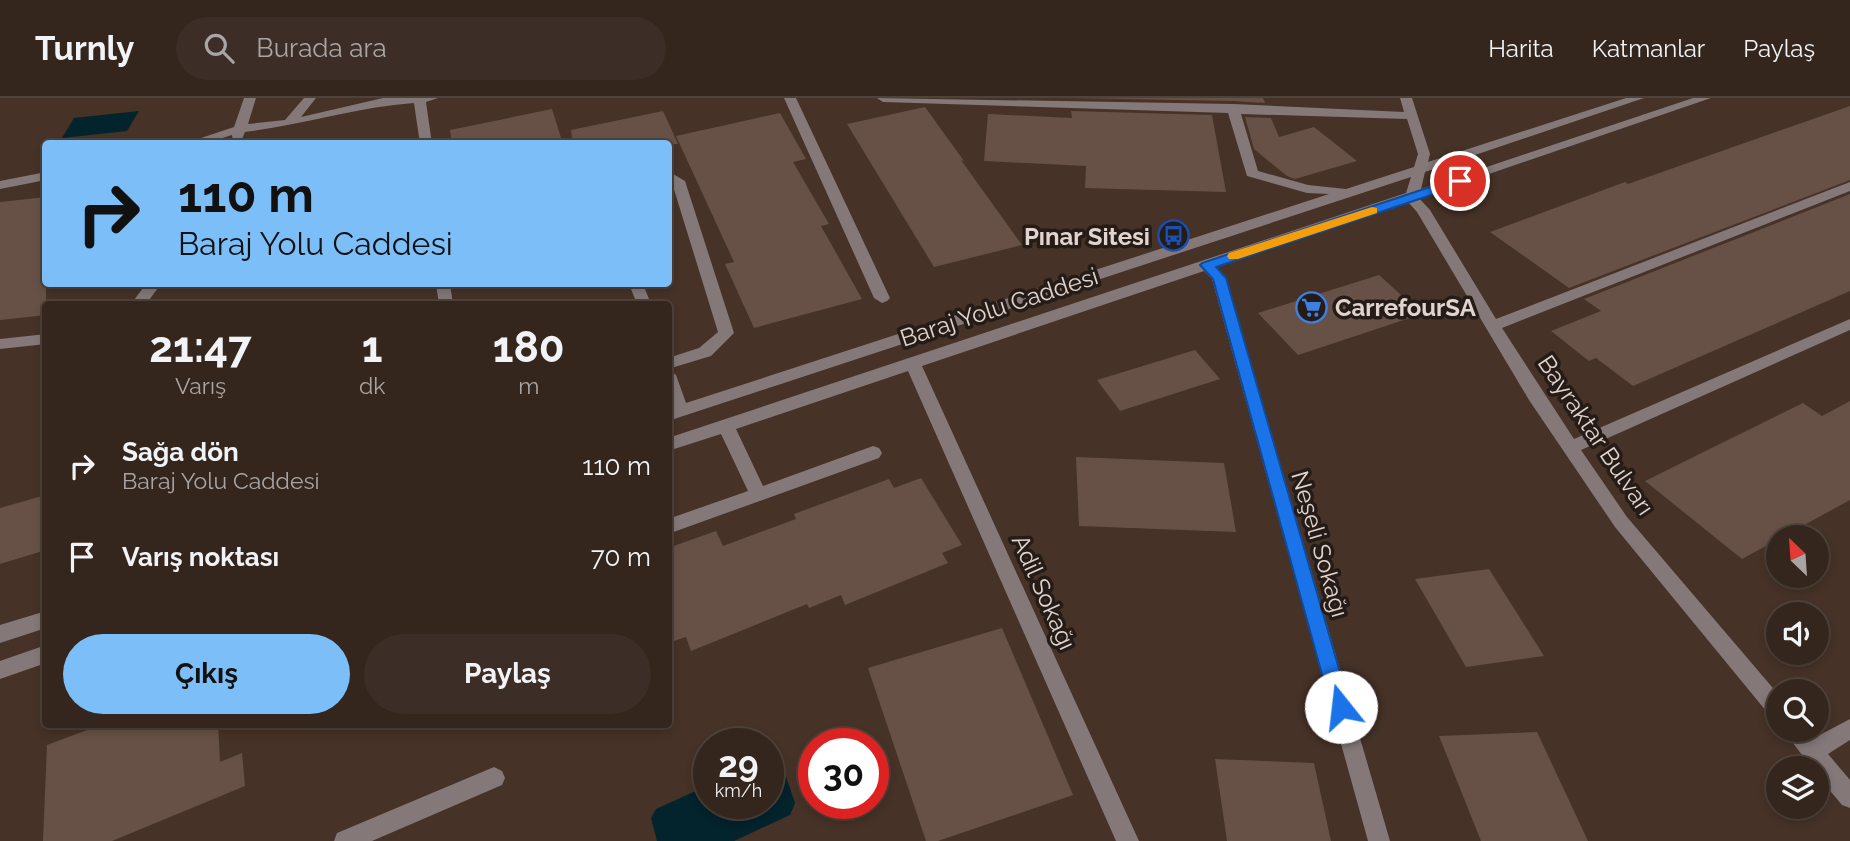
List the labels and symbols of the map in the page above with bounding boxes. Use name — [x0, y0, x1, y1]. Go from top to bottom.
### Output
pin — [1430, 151, 1490, 211]
bus stop icon: Pınar Sitesi — [1156, 219, 1190, 253]
place label: Pınar Sitesi — [1024, 222, 1150, 251]
street label: Baraj Yolu Caddesi — [897, 261, 1101, 353]
supermarket icon: CarrefourSA — [1295, 290, 1329, 324]
place label: CarrefourSA — [1335, 293, 1477, 322]
street label: Bayraktar Bulvarı — [1532, 350, 1660, 520]
street label: Neşeli Sokağı — [1285, 468, 1355, 620]
north arrow — [1766, 525, 1829, 588]
street label: Adil Sokağı — [1006, 530, 1082, 654]
position arrow — [1304, 670, 1378, 744]
speed limit sign: 30 — [798, 728, 889, 819]

